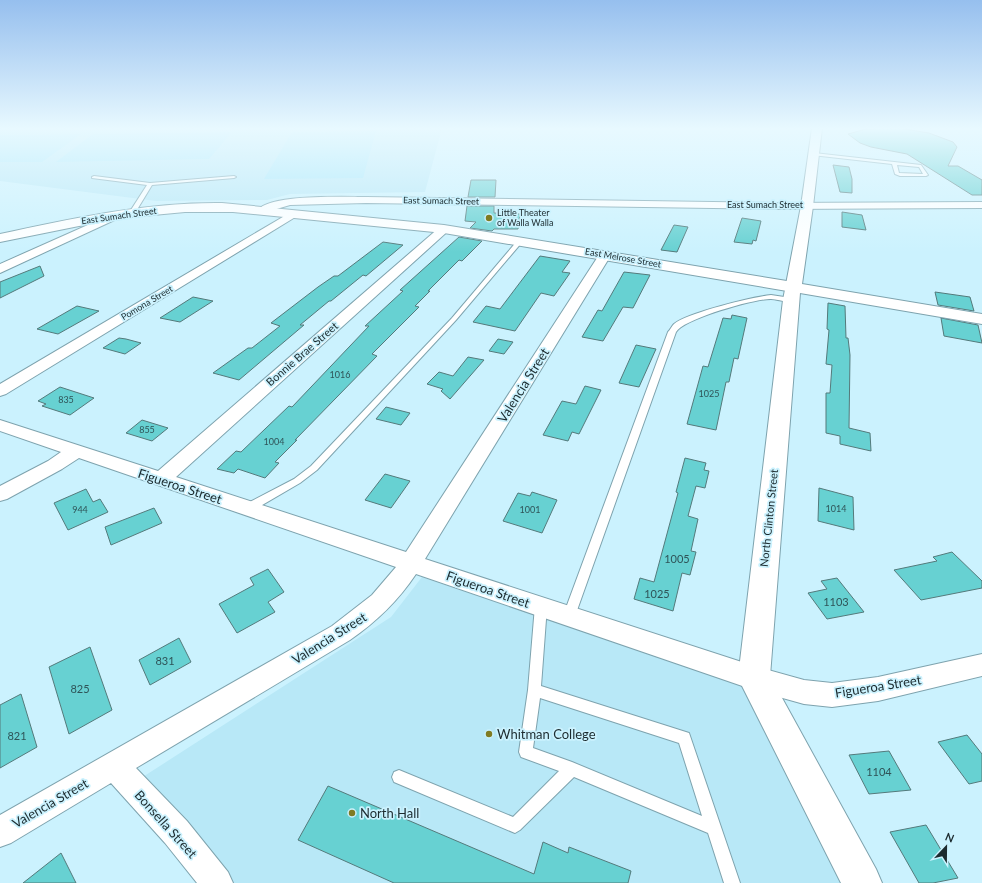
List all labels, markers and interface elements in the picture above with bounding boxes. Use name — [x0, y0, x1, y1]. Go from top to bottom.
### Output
street label: East Sumach Street — [403, 194, 480, 207]
street label: East Sumach Street — [727, 199, 804, 210]
street label: East Sumach Street — [81, 205, 158, 226]
place label: Little Theater of Walla Walla — [497, 207, 553, 228]
marker: Little Theater of Walla Walla — [484, 213, 494, 223]
street label: East Melrose Street — [584, 245, 663, 270]
street label: Pomona Street — [119, 282, 175, 322]
street label: Bonnie Brae Street — [263, 319, 340, 388]
street label: Valencia Street — [494, 345, 552, 425]
house number: 1016 — [330, 369, 350, 380]
house number: 1025 — [699, 388, 719, 399]
house number: 835 — [58, 394, 74, 405]
house number: 855 — [139, 424, 155, 435]
house number: 1004 — [264, 436, 284, 447]
street label: Figueroa Street — [136, 465, 224, 507]
street label: North Clinton Street — [757, 468, 780, 567]
house number: 1014 — [826, 503, 846, 514]
house number: 944 — [72, 504, 88, 515]
house number: 1001 — [520, 504, 540, 515]
house number: 1005 — [664, 552, 690, 565]
street label: Figueroa Street — [444, 567, 532, 611]
house number: 1025 — [644, 587, 670, 600]
house number: 1103 — [823, 595, 849, 608]
street label: Valencia Street — [289, 609, 369, 667]
house number: 831 — [155, 654, 175, 667]
street label: Figueroa Street — [834, 671, 923, 701]
house number: 825 — [70, 682, 90, 695]
place label: Whitman College — [497, 726, 596, 742]
house number: 821 — [7, 729, 27, 742]
marker: Whitman College — [484, 729, 494, 739]
house number: 1104 — [866, 765, 892, 778]
street label: Valencia Street — [9, 775, 91, 831]
street label: Bonsella Street — [131, 787, 201, 861]
place label: North Hall — [360, 805, 419, 821]
marker: North Hall — [347, 808, 357, 818]
north arrow — [926, 827, 966, 867]
text: N — [944, 830, 956, 845]

